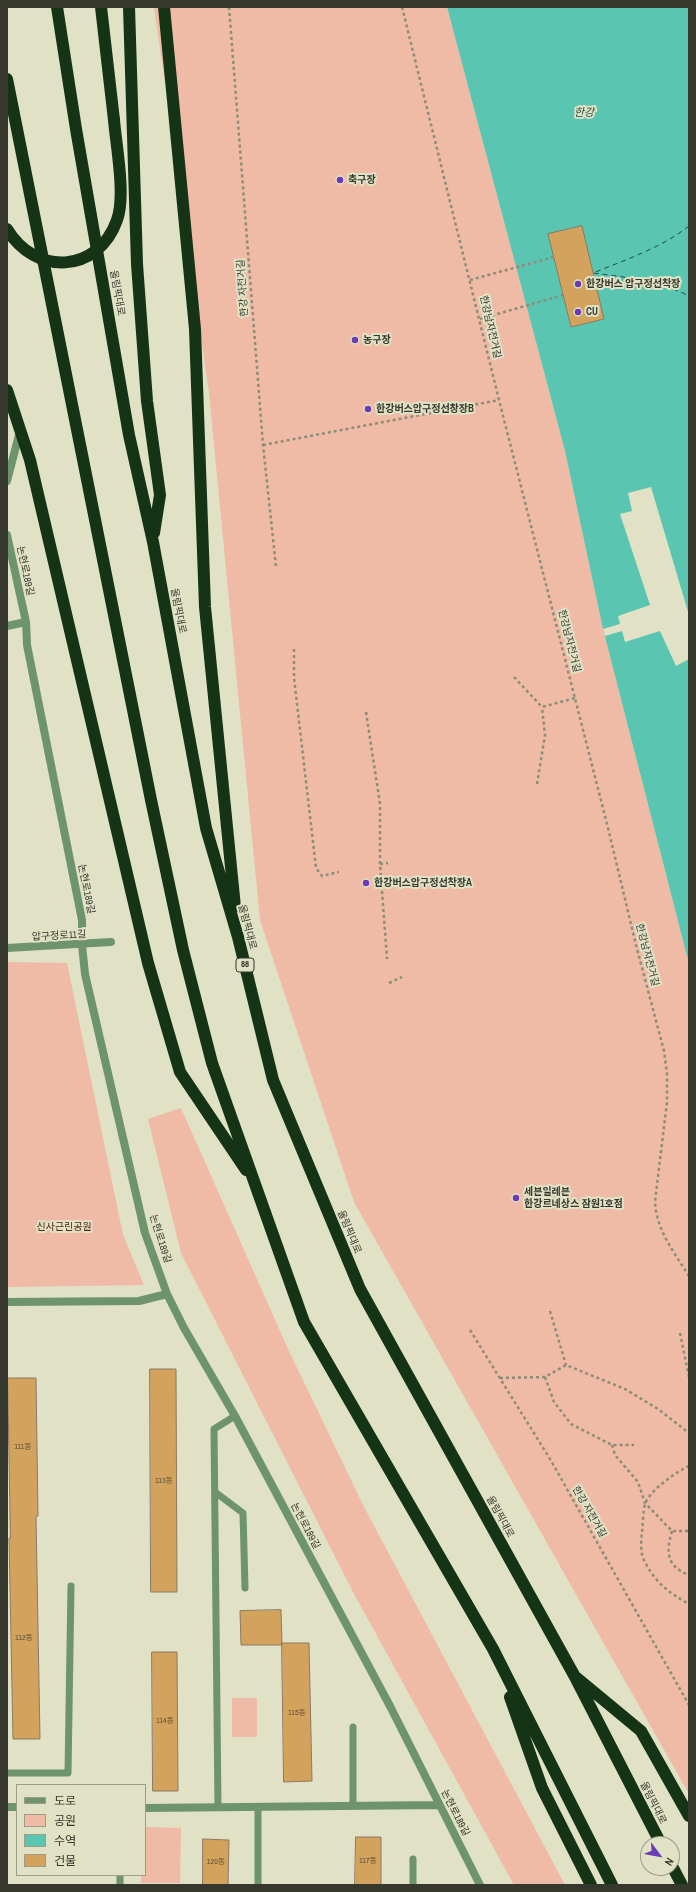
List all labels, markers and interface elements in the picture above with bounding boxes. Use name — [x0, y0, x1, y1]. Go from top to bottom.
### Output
water label: 한강 — [574, 106, 594, 120]
place label: 축구장 — [348, 174, 376, 186]
marker: 축구장 — [335, 175, 345, 185]
street label: 한강 자전거길 — [235, 259, 251, 317]
street label: 올림픽대로 — [107, 269, 127, 317]
place label: 한강버스 압구정선착장 — [586, 278, 680, 290]
marker: 한강버스 압구정선착장 — [573, 279, 583, 289]
street label: 한강남자전거길 — [477, 294, 503, 360]
place label: CU — [586, 306, 598, 318]
marker: CU — [573, 307, 583, 317]
place label: 농구장 — [363, 334, 391, 346]
marker: 농구장 — [350, 335, 360, 345]
place label: 한강버스압구정선창장B — [376, 403, 474, 415]
marker: 한강버스압구정선창장B — [363, 404, 373, 414]
street label: 논현로189길 — [14, 545, 36, 597]
street label: 올림픽대로 — [168, 587, 188, 635]
street label: 한강남자전거길 — [555, 608, 583, 674]
street label: 논현로189길 — [75, 863, 97, 915]
place label: 한강버스압구정선착장A — [374, 877, 472, 889]
marker: 한강버스압구정선착장A — [361, 878, 371, 888]
street label: 올림픽대로 — [235, 903, 259, 951]
street label: 한강남자전거길 — [633, 922, 661, 988]
street label: 압구정로11길 — [31, 929, 87, 943]
road number: 88 — [236, 958, 254, 972]
place label: 세븐일레븐 한강르네상스 잠원1호점 — [524, 1186, 623, 1210]
marker: 세븐일레븐 한강르네상스 잠원1호점 — [511, 1193, 521, 1203]
street label: 올림픽대로 — [334, 1208, 364, 1256]
street label: 논현로189길 — [146, 1213, 174, 1265]
park label: 신사근린공원 — [36, 1221, 92, 1233]
house number: 111동 — [14, 1442, 32, 1452]
house number: 113동 — [155, 1476, 173, 1486]
street label: 한강 자전거길 — [569, 1484, 609, 1540]
street label: 올림픽대로 — [484, 1494, 516, 1540]
street label: 논현로189길 — [288, 1501, 322, 1551]
house number: 112동 — [15, 1633, 33, 1643]
house number: 115동 — [288, 1708, 306, 1718]
house number: 114동 — [156, 1716, 174, 1726]
street label: 올림픽대로 — [637, 1780, 669, 1826]
legend — [16, 1784, 146, 1876]
street label: 논현로189길 — [438, 1788, 472, 1838]
text: 도로 — [54, 1793, 76, 1809]
text: 공원 — [54, 1813, 76, 1829]
text: 수역 — [54, 1833, 76, 1849]
north arrow — [640, 1836, 680, 1876]
text: 건물 — [54, 1853, 76, 1869]
text: N — [662, 1855, 677, 1868]
house number: 117동 — [359, 1856, 377, 1866]
house number: 120동 — [207, 1857, 225, 1867]

